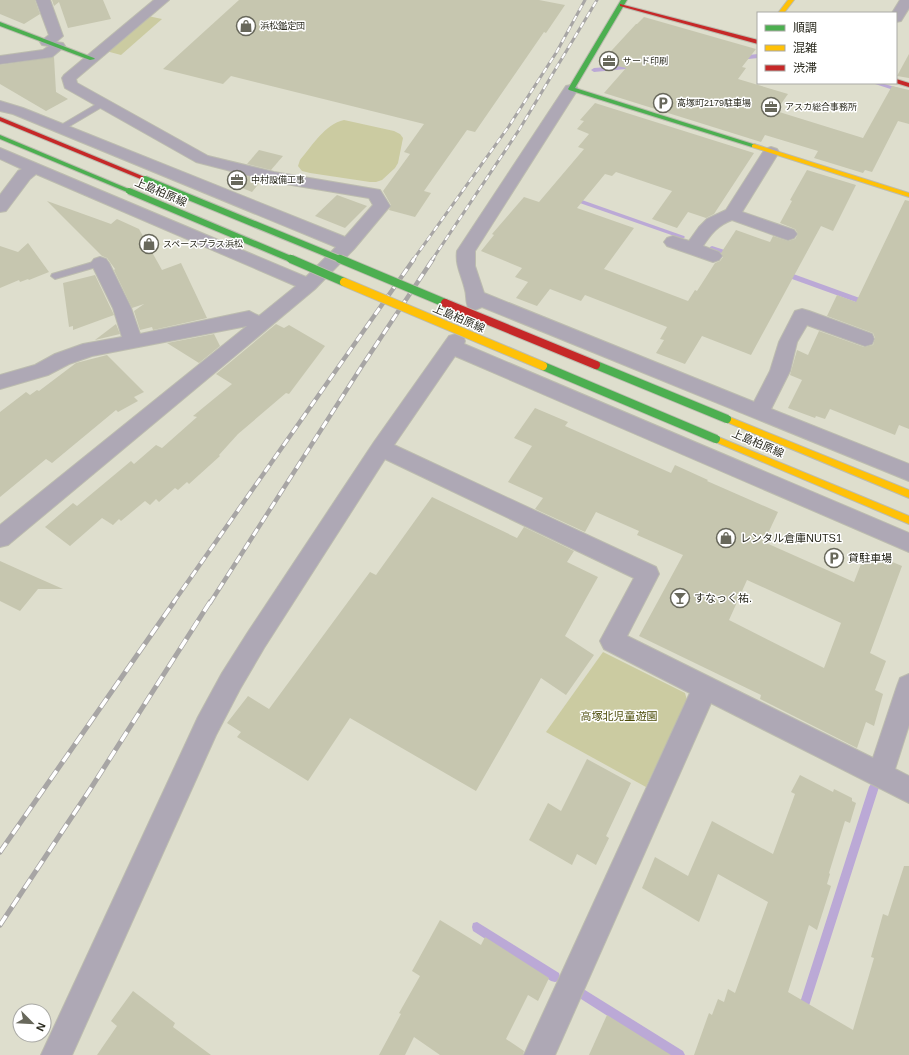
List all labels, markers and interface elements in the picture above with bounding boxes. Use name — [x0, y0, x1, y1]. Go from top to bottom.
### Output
legend — [757, 12, 897, 84]
shop icon: 浜松鑑定団 — [235, 15, 257, 37]
place label: 浜松鑑定団 — [260, 20, 305, 31]
text: 順調 — [793, 21, 817, 35]
text: 混雑 — [793, 41, 817, 55]
office icon: サード印刷 — [598, 50, 620, 72]
place label: サード印刷 — [623, 56, 668, 66]
text: 渋滞 — [793, 61, 817, 75]
parking icon: 高塚町2179駐車場 — [652, 92, 674, 114]
office icon: アスカ総合事務所 — [760, 96, 782, 118]
place label: 高塚町2179駐車場 — [677, 98, 751, 108]
place label: アスカ総合事務所 — [785, 102, 857, 112]
office icon: 中村設備工事 — [226, 169, 248, 191]
place label: 中村設備工事 — [251, 174, 305, 185]
street label: 上島柏原線 — [133, 176, 189, 208]
shop icon: スペースプラス浜松 — [138, 233, 160, 255]
place label: スペースプラス浜松 — [163, 239, 243, 249]
street label: 上島柏原線 — [431, 302, 487, 334]
street label: 上島柏原線 — [730, 427, 786, 459]
shop icon: レンタル倉庫NUTS1 — [715, 527, 737, 549]
place label: レンタル倉庫NUTS1 — [740, 532, 842, 544]
parking icon: 貸駐車場 — [823, 547, 845, 569]
place label: 貸駐車場 — [848, 552, 892, 564]
bar icon: すなっく祐. — [669, 587, 691, 609]
place label: すなっく祐. — [694, 592, 752, 604]
park label: 高塚北児童遊園 — [581, 710, 658, 722]
north arrow — [12, 1003, 52, 1043]
text: N — [34, 1021, 48, 1033]

